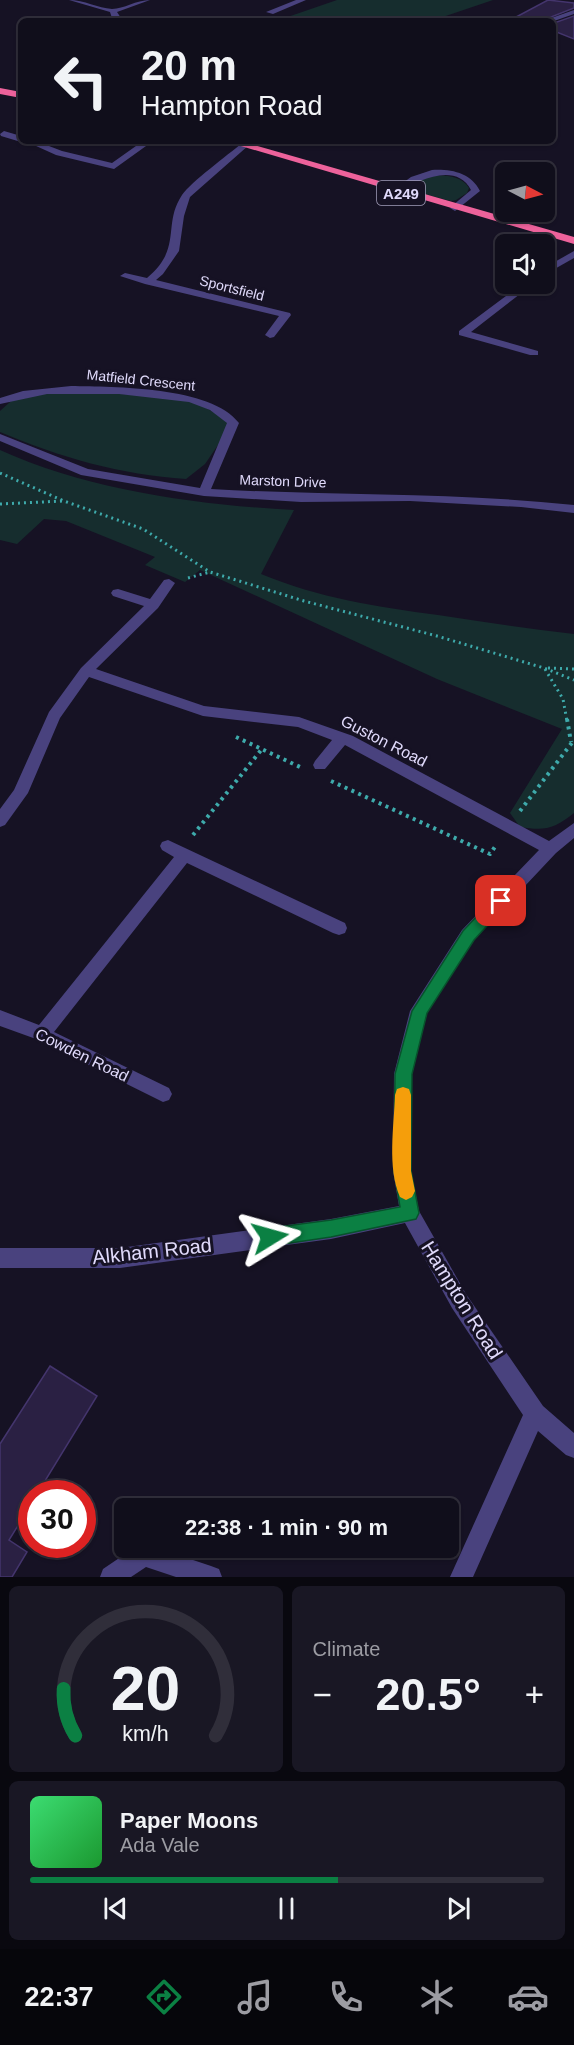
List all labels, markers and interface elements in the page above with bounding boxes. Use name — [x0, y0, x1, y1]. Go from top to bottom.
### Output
icon: left — [42, 42, 120, 120]
text: 20 m — [141, 42, 237, 89]
text: Hampton Road — [141, 91, 323, 121]
north arrow — [495, 162, 555, 222]
map controls — [495, 162, 555, 294]
road number: A249 — [377, 181, 425, 205]
button: sound — [495, 234, 555, 294]
street label: Sportsfield — [198, 272, 266, 304]
street label: Matfield Crescent — [86, 366, 196, 394]
street label: Marston Drive — [239, 471, 327, 491]
street label: Guston Road — [338, 712, 430, 770]
pin — [475, 875, 526, 926]
icon: arrive — [484, 884, 517, 917]
street label: Cowden Road — [33, 1025, 131, 1085]
position arrow — [238, 1205, 302, 1269]
street label: Alkham Road — [91, 1234, 213, 1268]
street label: Hampton Road — [417, 1237, 507, 1363]
speed limit sign: 30 — [18, 1480, 96, 1558]
text: 22:38 · 1 min · 90 m — [185, 1515, 388, 1540]
text: Climate — [313, 1638, 380, 1660]
text: 20 — [111, 1654, 180, 1723]
text: 20.5° — [375, 1669, 481, 1720]
text: − — [313, 1676, 332, 1713]
text: + — [525, 1676, 544, 1713]
text: km/h — [123, 1722, 169, 1746]
text: Paper Moons — [120, 1808, 258, 1833]
text: Ada Vale — [120, 1834, 200, 1856]
icon: previous — [99, 1892, 132, 1925]
icon: pause — [270, 1892, 303, 1925]
icon: next — [442, 1892, 475, 1925]
icon: directions — [143, 1976, 185, 2018]
icon: music — [234, 1976, 276, 2018]
icon: phone — [325, 1976, 367, 2018]
icon: climate — [416, 1976, 458, 2018]
icon: car — [507, 1976, 549, 2018]
text: 22:37 — [25, 1982, 94, 2012]

